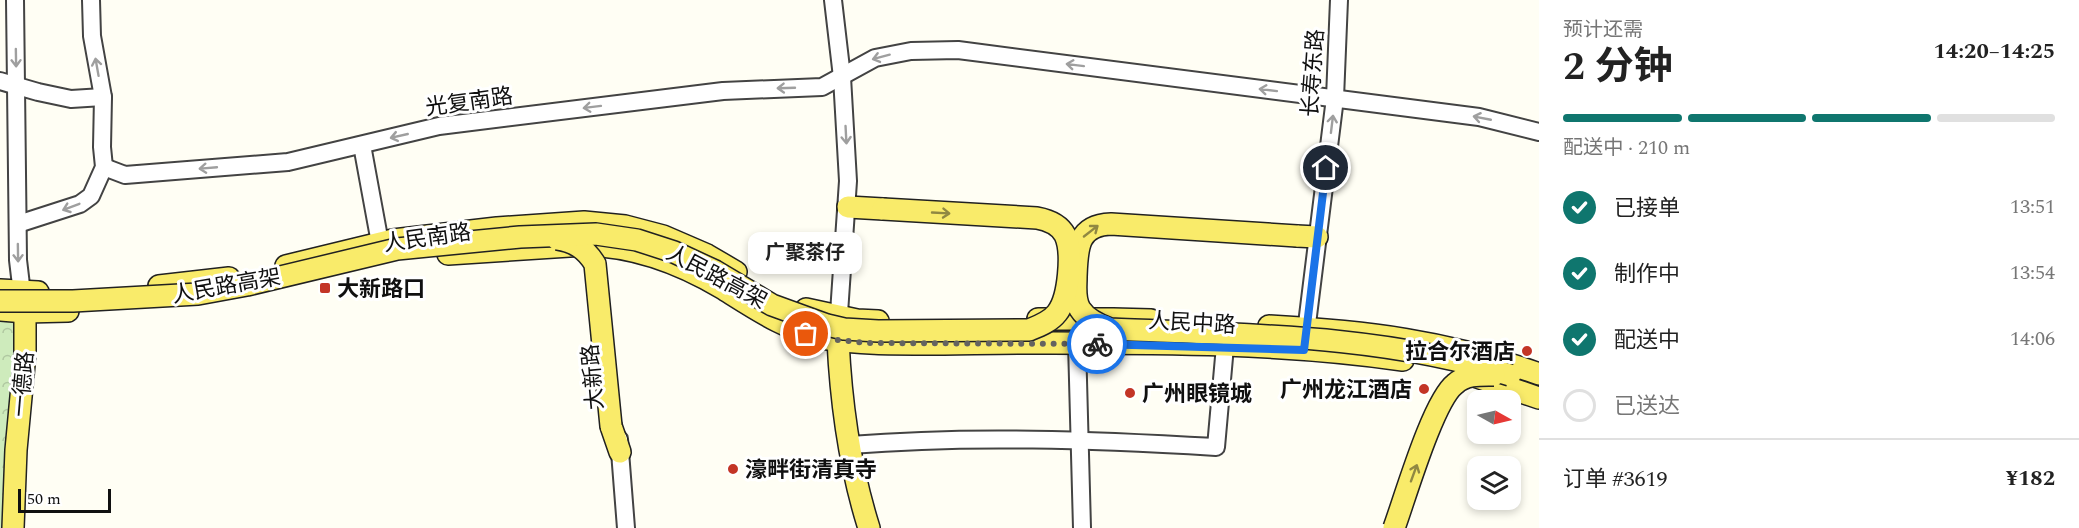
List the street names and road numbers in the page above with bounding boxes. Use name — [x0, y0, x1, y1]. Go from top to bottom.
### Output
street label: 长寿东路 — [1294, 28, 1333, 118]
street label: 光复南路 — [423, 80, 515, 125]
street label: 人民南路 — [381, 216, 473, 261]
street label: 人民路高架 — [660, 237, 773, 318]
street label: 人民路高架 — [169, 261, 283, 312]
street label: 人民中路 — [1147, 305, 1237, 342]
street label: 大新路 — [574, 343, 613, 411]
street label: 一德路 — [4, 350, 43, 418]

